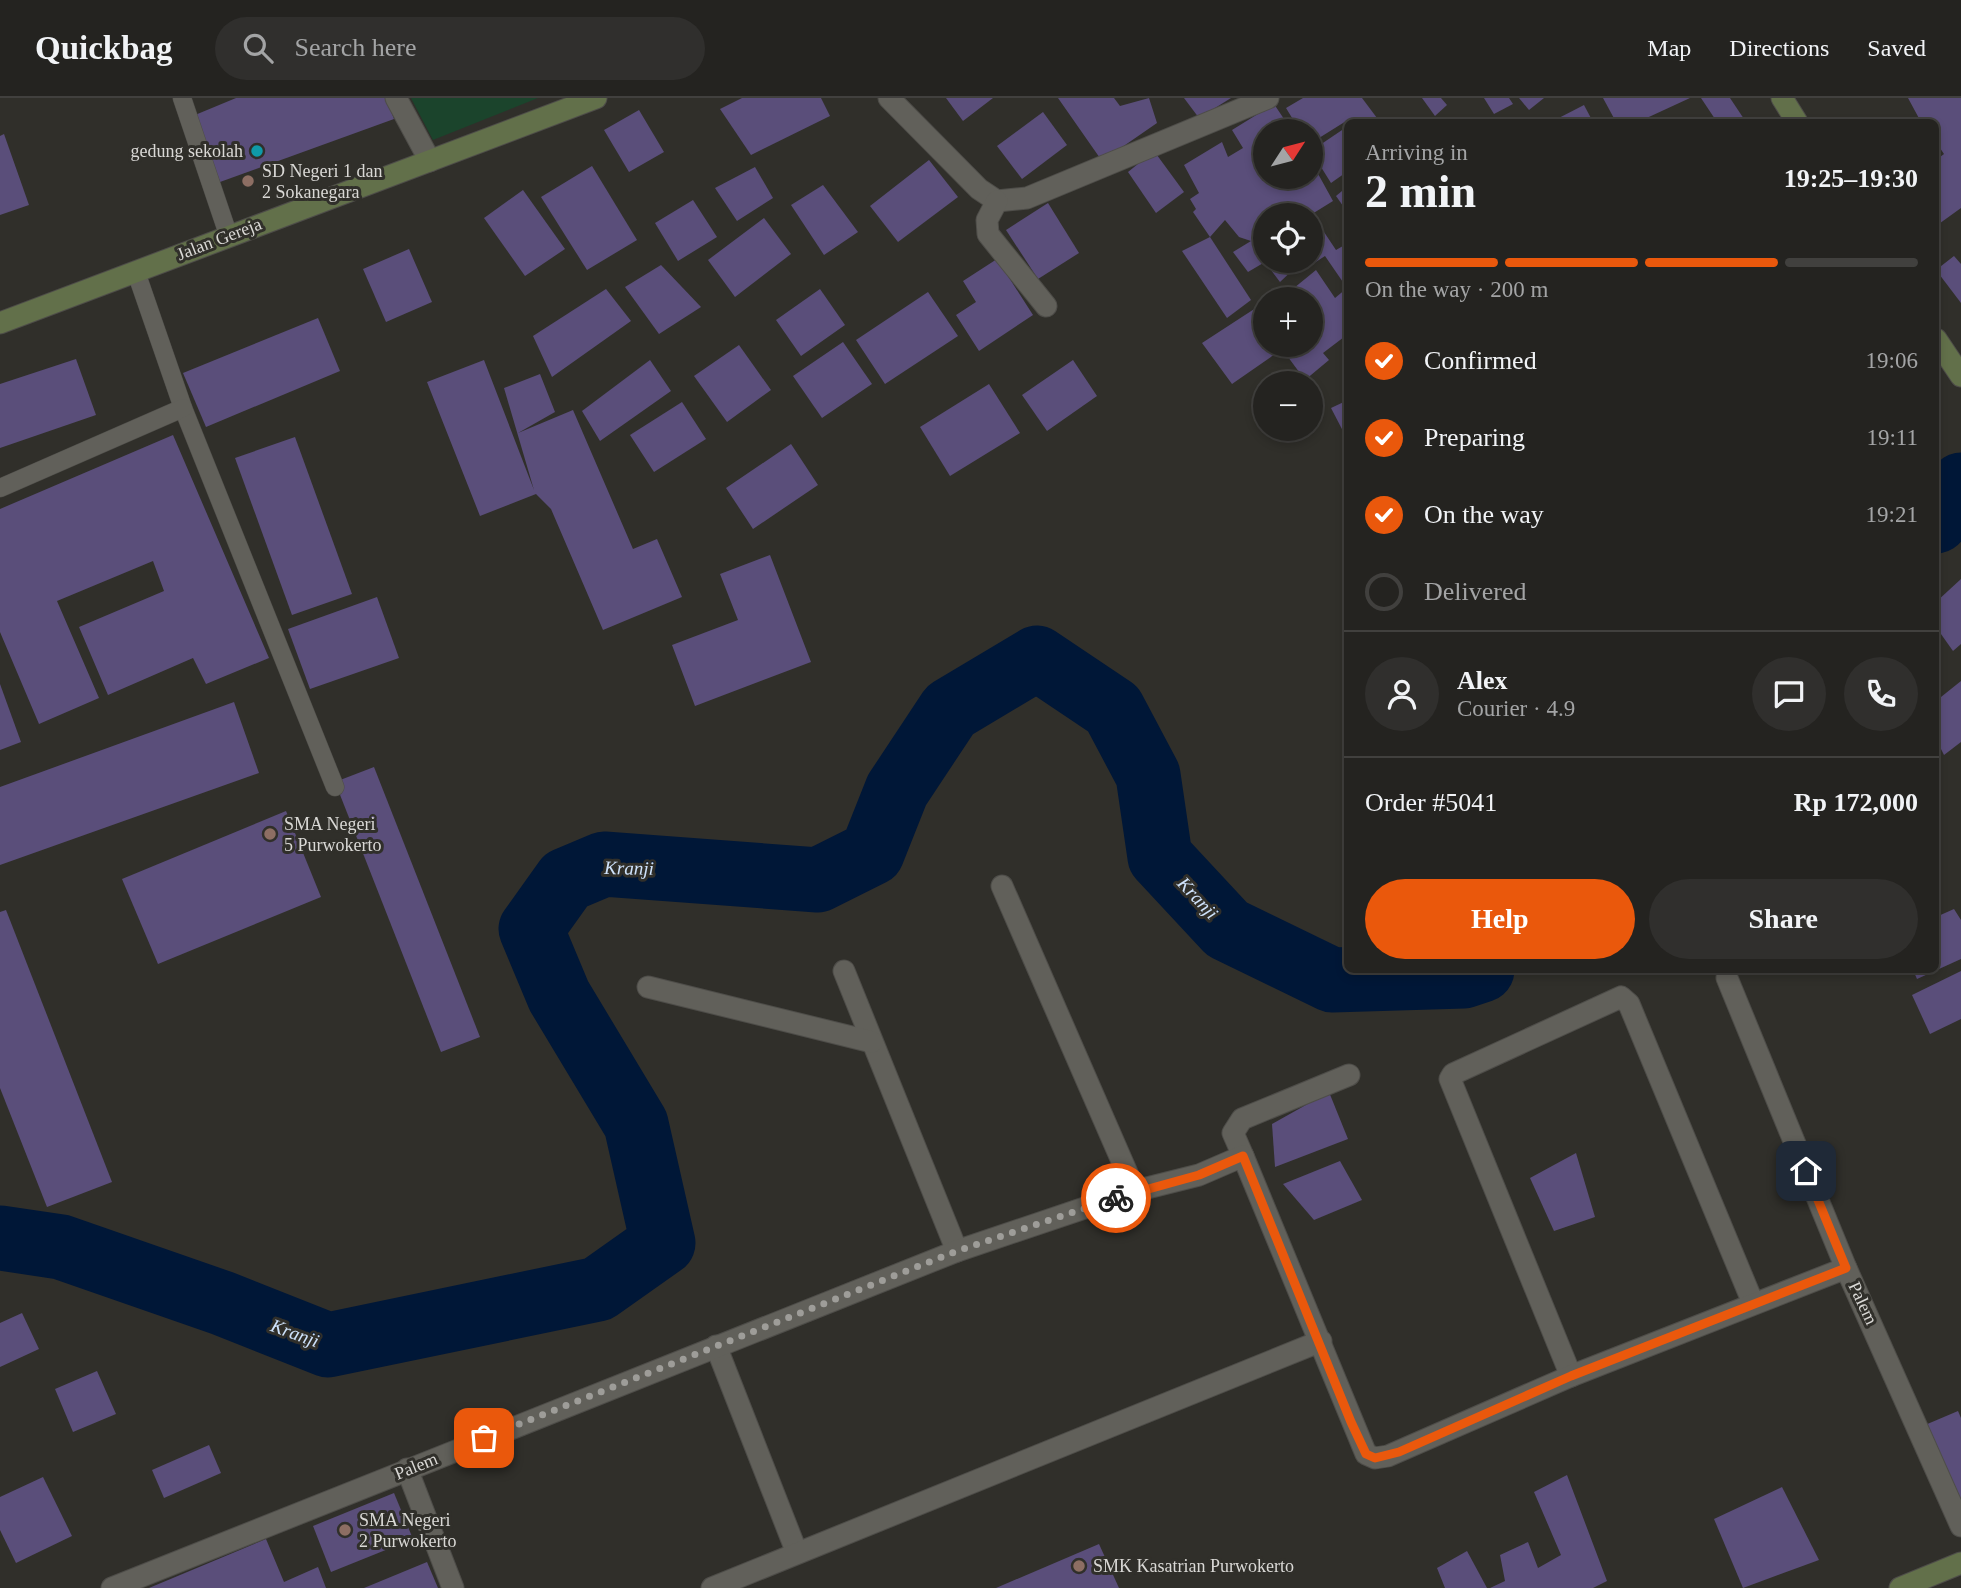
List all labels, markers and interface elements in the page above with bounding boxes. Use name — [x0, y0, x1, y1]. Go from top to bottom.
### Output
search box — [215, 17, 705, 80]
icon: search — [239, 29, 277, 67]
text: Quickbag — [35, 30, 173, 66]
text: Search here — [295, 33, 417, 62]
text: Map — [1647, 35, 1691, 61]
text: Directions — [1729, 35, 1829, 61]
text: Saved — [1867, 35, 1926, 61]
north arrow — [1253, 119, 1323, 189]
map controls — [1253, 119, 1323, 441]
text: Arriving in — [1365, 140, 1468, 165]
place label: gedung sekolah — [131, 141, 243, 161]
marker: gedung sekolah — [249, 143, 265, 159]
place label: SD Negeri 1 dan 2 Sokanegara — [262, 161, 382, 202]
text: 19:25–19:30 — [1784, 164, 1918, 193]
text: 2 min — [1365, 166, 1476, 217]
marker: SD Negeri 1 dan 2 Sokanegara — [240, 173, 256, 189]
button: locate — [1253, 203, 1323, 273]
street label: Jalan Gereja — [174, 214, 264, 264]
text: On the way · 200 m — [1365, 277, 1548, 302]
button: + — [1253, 287, 1323, 357]
icon: check — [1365, 342, 1403, 380]
text: Confirmed — [1424, 346, 1537, 375]
text: 19:06 — [1866, 348, 1918, 373]
button: − — [1253, 371, 1323, 441]
icon: check — [1365, 419, 1403, 457]
text: Preparing — [1424, 423, 1525, 452]
text: 19:11 — [1866, 425, 1918, 450]
icon: check — [1365, 496, 1403, 534]
text: On the way — [1424, 500, 1544, 529]
text: 19:21 — [1866, 502, 1918, 527]
text: Delivered — [1424, 577, 1527, 606]
button: person — [1365, 657, 1439, 731]
button: chat — [1752, 657, 1826, 731]
button: phone — [1844, 657, 1918, 731]
text: Alex — [1457, 666, 1508, 695]
text: Courier · 4.9 — [1457, 696, 1575, 721]
text: Order #5041 — [1365, 788, 1497, 817]
text: Rp 172,000 — [1794, 788, 1918, 817]
place label: SMA Negeri 5 Purwokerto — [284, 814, 382, 855]
marker: SMA Negeri 5 Purwokerto — [262, 826, 278, 842]
water label: Kranji — [603, 857, 654, 879]
water label: Kranji — [1173, 872, 1223, 923]
button: Help — [1365, 879, 1635, 959]
button: Share — [1649, 879, 1918, 959]
pin — [1776, 1141, 1836, 1201]
icon: home — [1787, 1152, 1825, 1190]
courier — [1081, 1163, 1151, 1233]
icon: bike — [1097, 1179, 1135, 1217]
street label: Palem — [1844, 1278, 1882, 1328]
water label: Kranji — [267, 1314, 322, 1351]
pin — [454, 1408, 514, 1468]
icon: bag — [465, 1419, 503, 1457]
street label: Palem — [391, 1448, 441, 1484]
place label: SMA Negeri 2 Purwokerto — [359, 1510, 457, 1551]
marker: SMA Negeri 2 Purwokerto — [337, 1522, 353, 1538]
place label: SMK Kasatrian Purwokerto — [1093, 1556, 1294, 1576]
marker: SMK Kasatrian Purwokerto — [1071, 1558, 1087, 1574]

